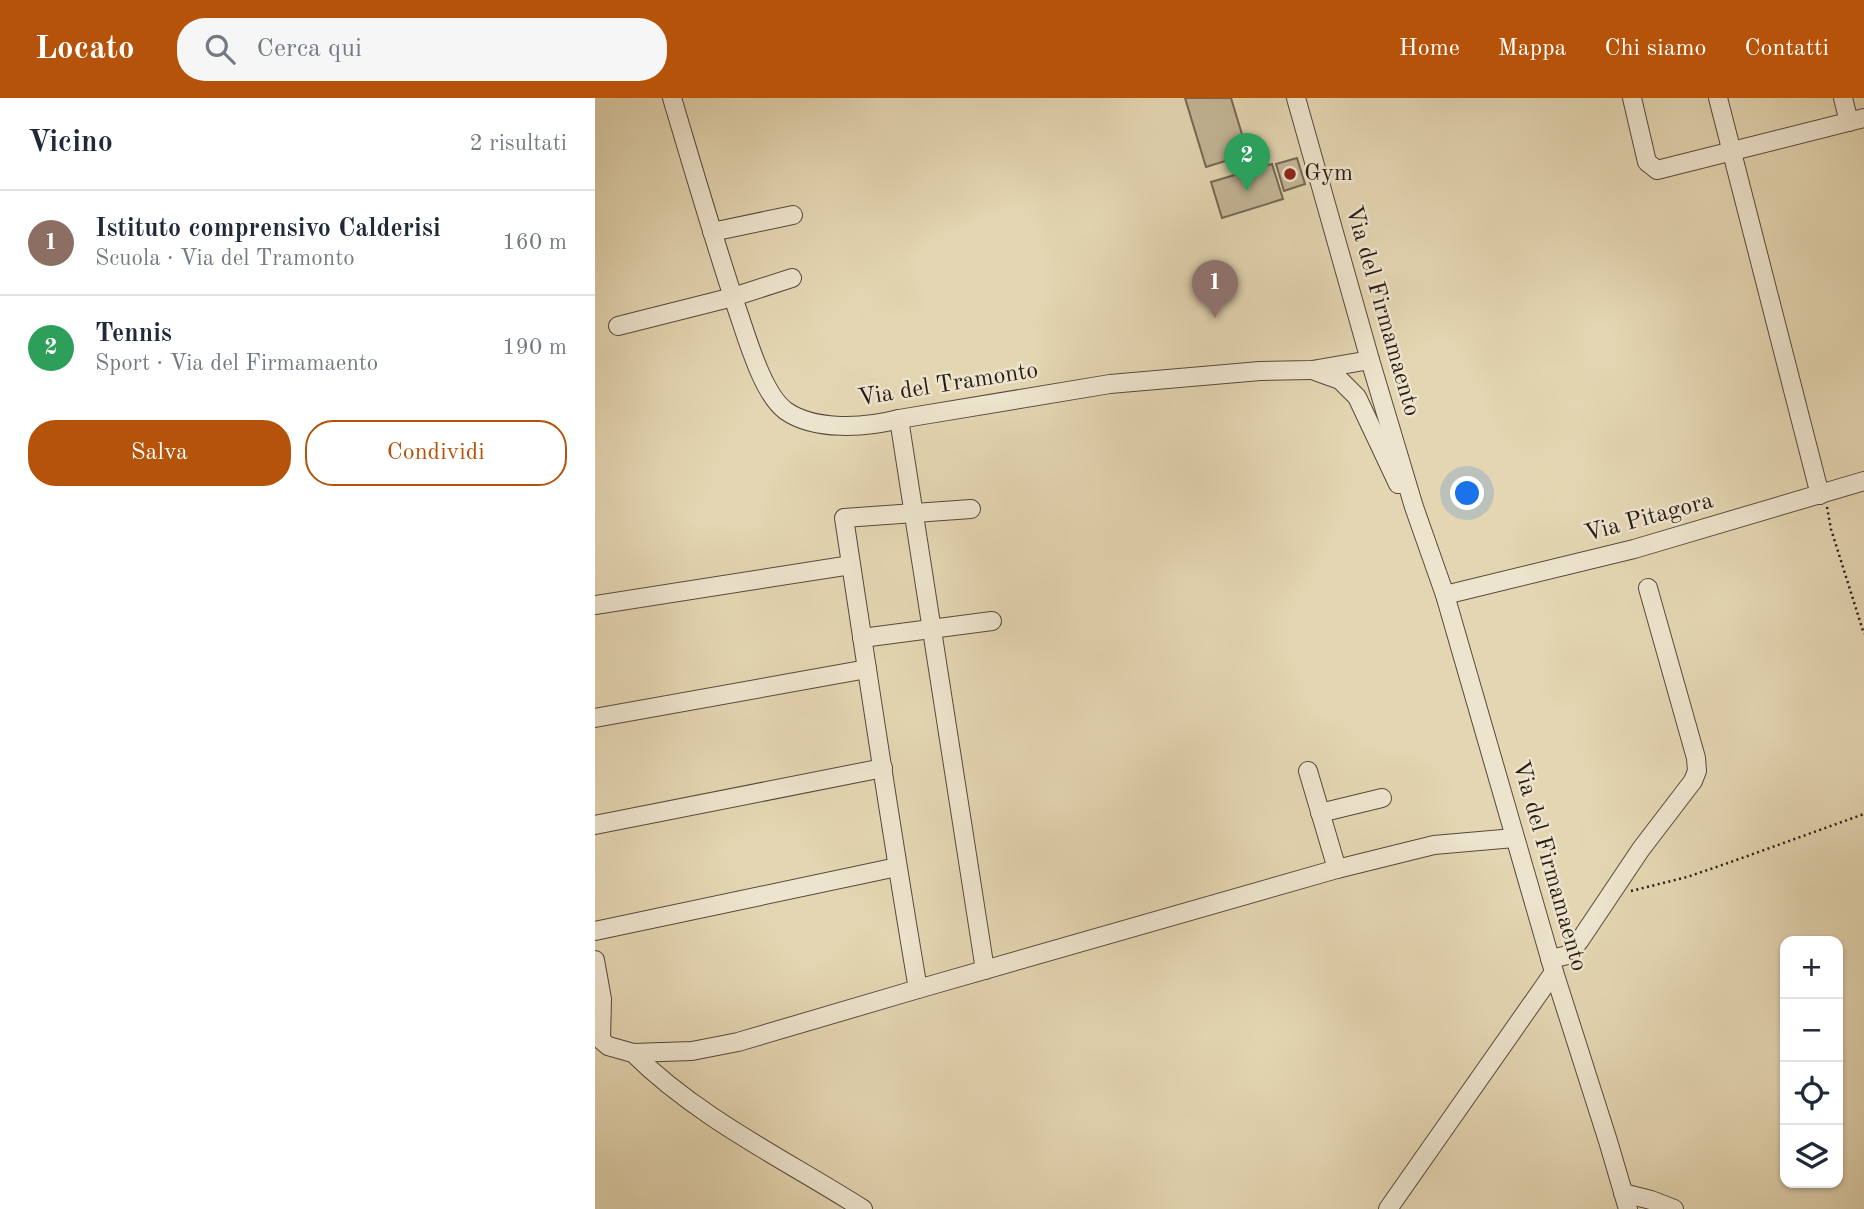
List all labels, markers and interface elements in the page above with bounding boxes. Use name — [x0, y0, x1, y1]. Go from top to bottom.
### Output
search box — [177, 18, 667, 81]
icon: search — [201, 30, 239, 68]
text: Locato — [35, 33, 135, 66]
text: Cerca qui — [257, 36, 362, 62]
text: Home — [1399, 37, 1460, 61]
text: Mappa — [1498, 37, 1566, 61]
text: Chi siamo — [1604, 37, 1707, 61]
text: Contatti — [1745, 37, 1829, 61]
text: Vicino — [28, 128, 113, 158]
text: 2 risultati — [469, 132, 567, 155]
pin: 2 — [1224, 133, 1270, 191]
place label: Gym — [1304, 162, 1353, 186]
marker: Gym — [1282, 166, 1298, 182]
street label: Via del Firmamaento — [1340, 203, 1424, 419]
text: Istituto comprensivo Calderisi — [95, 216, 441, 242]
text: 1 — [44, 231, 58, 254]
text: 160 m — [502, 231, 567, 254]
text: Scuola · Via del Tramonto — [95, 247, 355, 270]
pin: 1 — [1192, 260, 1238, 318]
text: Tennis — [95, 321, 172, 347]
text: 2 — [44, 336, 58, 359]
text: 190 m — [502, 336, 567, 359]
text: Sport · Via del Firmamaento — [95, 352, 378, 375]
street label: Via del Tramonto — [856, 359, 1040, 411]
button: Salva — [28, 420, 291, 486]
button: Condividi — [305, 420, 567, 486]
your location — [1450, 476, 1484, 510]
street label: Via Pitagora — [1582, 489, 1716, 547]
street label: Via del Firmamaento — [1507, 758, 1591, 974]
map controls — [1780, 936, 1843, 1188]
button: + — [1780, 936, 1843, 999]
button: − — [1780, 999, 1843, 1062]
button: locate — [1780, 1062, 1843, 1125]
button: layers — [1780, 1125, 1843, 1188]

